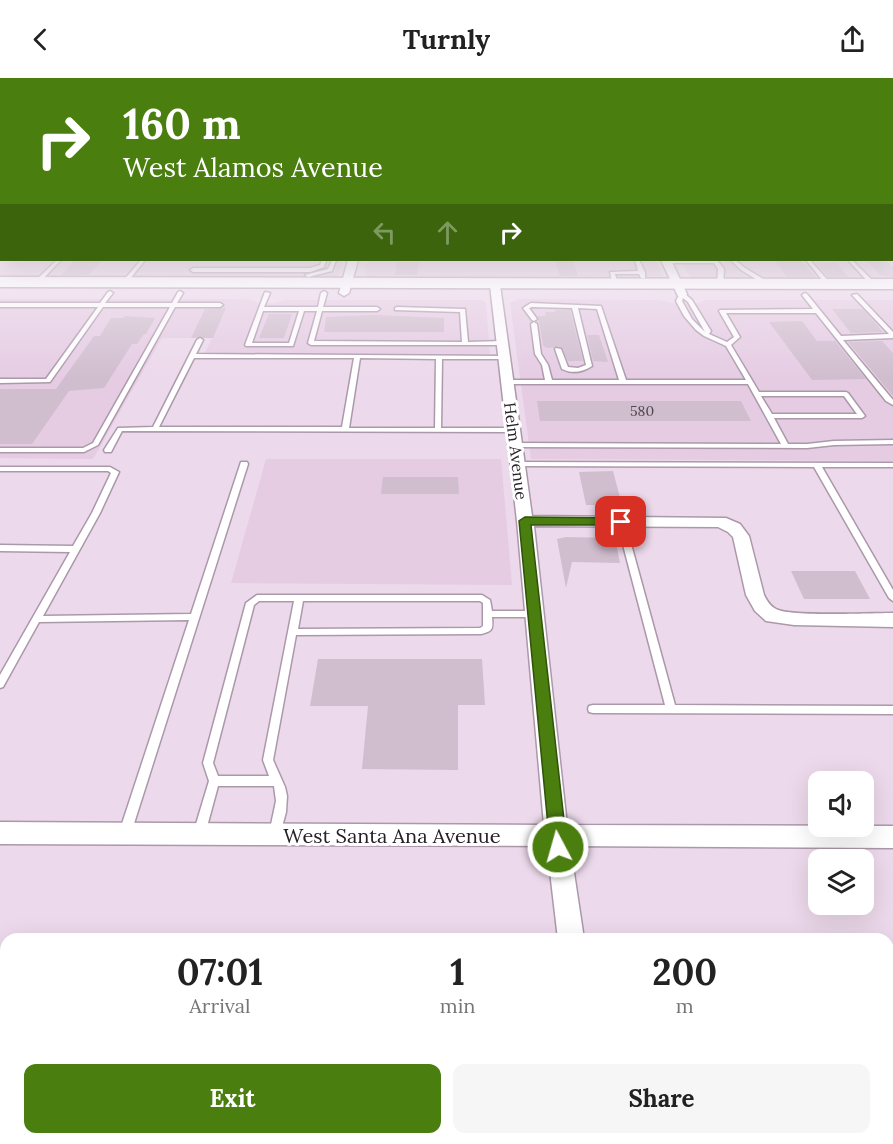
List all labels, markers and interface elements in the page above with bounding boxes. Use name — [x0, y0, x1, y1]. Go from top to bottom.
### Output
text: Turnly — [403, 22, 490, 56]
icon: back — [24, 23, 57, 56]
icon: share — [836, 23, 869, 56]
text: 160 m — [123, 97, 241, 151]
icon: right — [24, 102, 102, 180]
text: West Alamos Avenue — [123, 150, 383, 184]
icon: left — [368, 216, 401, 249]
icon: ahead — [431, 216, 464, 249]
icon: right — [494, 216, 527, 249]
street label: Helm Avenue — [500, 401, 532, 501]
house number: 580 — [630, 402, 654, 420]
pin — [595, 496, 646, 547]
icon: arrive — [604, 505, 637, 538]
map controls — [808, 771, 874, 915]
button: sound — [808, 771, 874, 837]
position arrow — [526, 815, 590, 879]
street label: West Santa Ana Avenue — [283, 823, 501, 848]
button: layers — [808, 849, 874, 915]
text: 07:01 — [177, 949, 263, 995]
text: 1 — [450, 949, 465, 995]
text: 200 — [652, 949, 717, 995]
text: Arrival — [189, 993, 250, 1018]
text: min — [440, 993, 475, 1018]
text: m — [676, 993, 694, 1018]
button: Exit — [24, 1064, 441, 1133]
button: Share — [453, 1064, 870, 1133]

